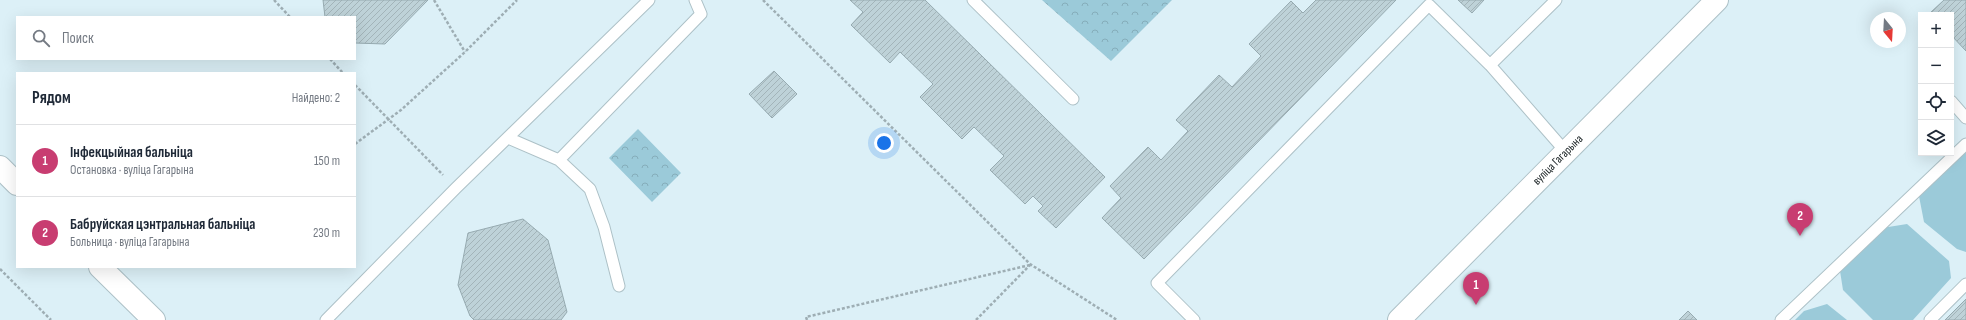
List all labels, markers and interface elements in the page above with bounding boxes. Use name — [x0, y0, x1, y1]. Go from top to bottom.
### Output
north arrow — [1870, 12, 1906, 48]
map controls — [1918, 12, 1954, 156]
button: + — [1918, 12, 1954, 48]
search box — [16, 16, 356, 60]
icon: search — [30, 27, 52, 49]
text: Поиск — [62, 29, 94, 48]
button: − — [1918, 48, 1954, 84]
button: locate — [1918, 84, 1954, 120]
text: Рядом — [32, 88, 71, 108]
text: Найдено: 2 — [292, 90, 340, 106]
button: layers — [1918, 120, 1954, 156]
street label: вуліца Гагарына — [1530, 131, 1587, 188]
your location — [874, 133, 894, 153]
text: Інфекцыйная бальніца — [70, 143, 193, 162]
text: 1 — [42, 153, 48, 169]
text: 150 m — [314, 153, 340, 169]
text: Остановка · вуліца Гагарына — [70, 162, 194, 178]
pin: 2 — [1787, 203, 1813, 236]
text: Бабруйская цэнтральная бальніца — [70, 215, 256, 234]
text: 2 — [42, 225, 48, 241]
text: 230 m — [313, 225, 340, 241]
text: Больница · вуліца Гагарына — [70, 234, 190, 250]
pin: 1 — [1463, 272, 1489, 305]

